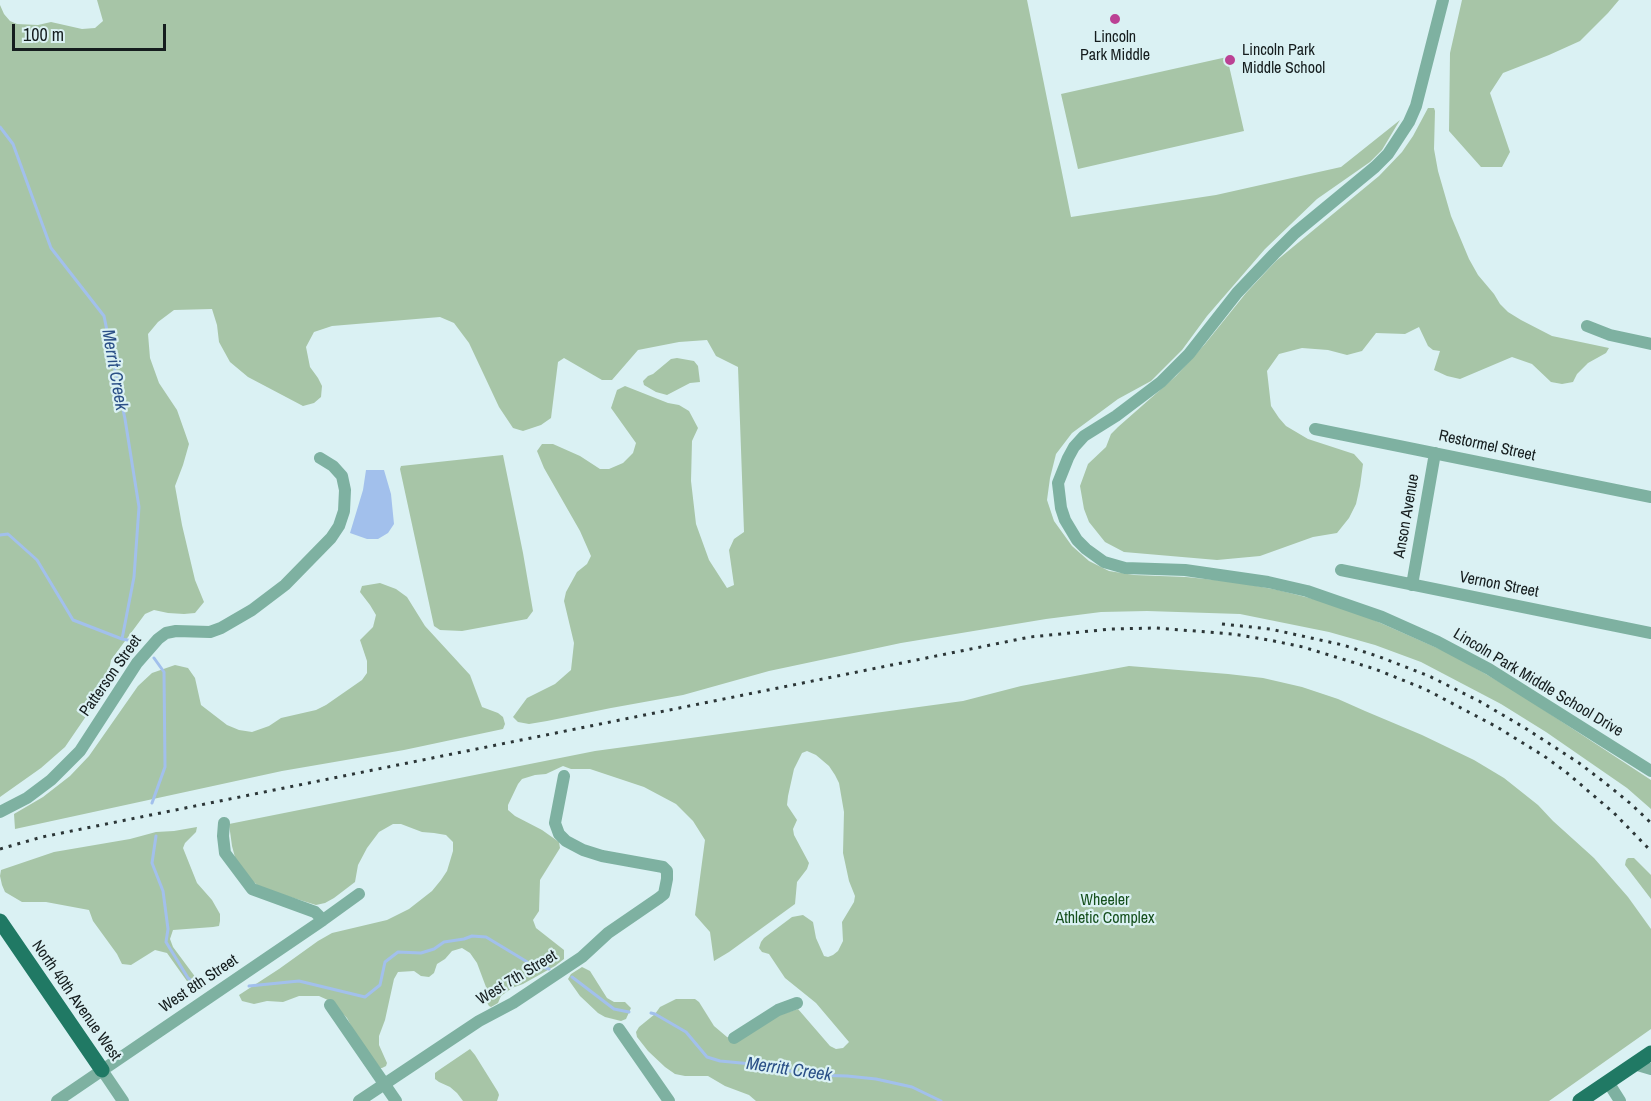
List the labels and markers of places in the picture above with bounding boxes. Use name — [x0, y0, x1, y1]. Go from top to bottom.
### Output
marker: Lincoln Park Middle — [1108, 12, 1122, 26]
place label: Lincoln Park Middle — [1080, 28, 1150, 66]
place label: Lincoln Park Middle School — [1242, 41, 1325, 79]
marker: Lincoln Park Middle School — [1223, 53, 1237, 67]

